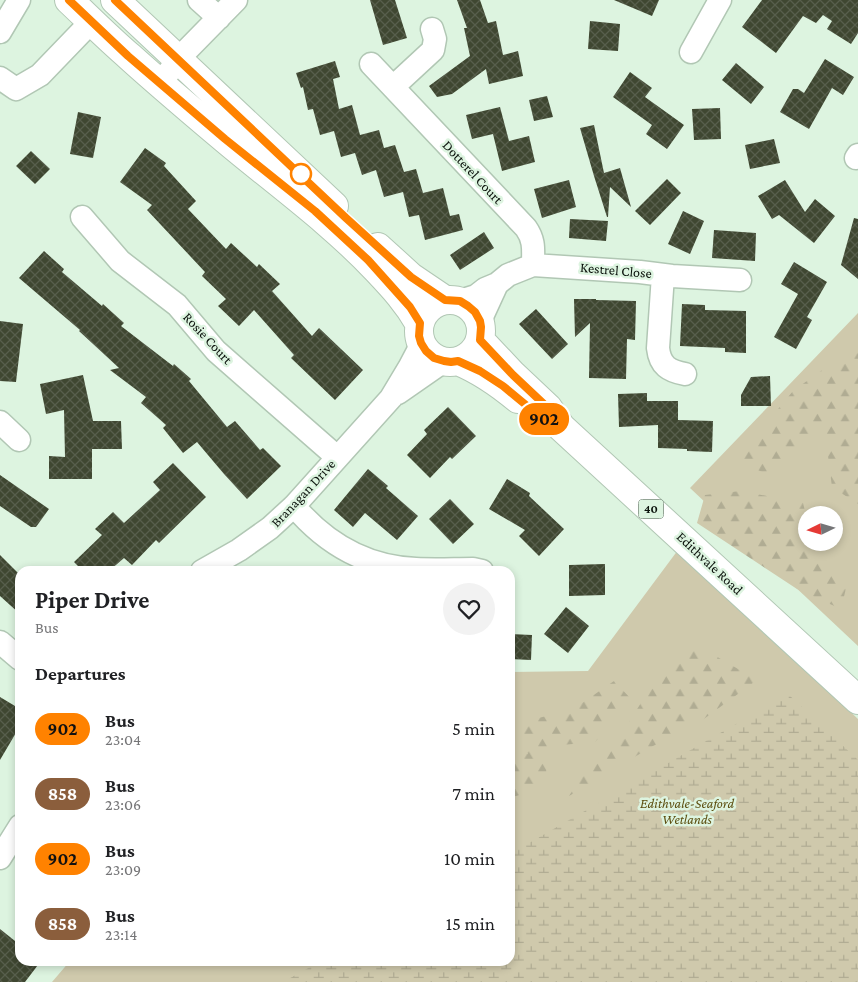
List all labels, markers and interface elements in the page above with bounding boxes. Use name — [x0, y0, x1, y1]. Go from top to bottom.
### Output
street label: Dotterel Court — [440, 137, 507, 207]
unlabelled marker — [290, 163, 312, 185]
street label: Kestrel Close — [580, 259, 652, 281]
street label: Rosie Court — [180, 309, 236, 367]
line badge: 902 — [515, 403, 573, 435]
text: 902 — [529, 409, 559, 429]
street label: Branagan Drive — [268, 456, 338, 530]
road number: 40 — [638, 499, 664, 518]
north arrow — [798, 506, 842, 551]
map controls — [798, 506, 843, 551]
street label: Edithvale Road — [674, 528, 747, 598]
button: heart — [443, 583, 495, 635]
text: Piper Drive — [35, 586, 149, 613]
text: Bus — [35, 619, 59, 636]
text: Departures — [35, 663, 126, 684]
text: Bus — [105, 710, 135, 731]
text: 5 min — [452, 718, 495, 739]
text: 902 — [48, 719, 77, 739]
text: 23:04 — [105, 731, 141, 748]
text: Bus — [105, 775, 135, 796]
text: 7 min — [452, 783, 495, 804]
text: 858 — [48, 784, 77, 804]
park label: Edithvale-Seaford Wetlands — [640, 795, 734, 827]
text: 23:06 — [105, 796, 141, 813]
text: Bus — [105, 840, 135, 861]
text: 10 min — [444, 848, 495, 869]
text: 902 — [48, 849, 77, 869]
text: 23:09 — [105, 861, 141, 878]
text: Bus — [105, 905, 135, 926]
text: 15 min — [446, 913, 495, 934]
text: 858 — [48, 914, 77, 934]
text: 23:14 — [105, 926, 137, 943]

